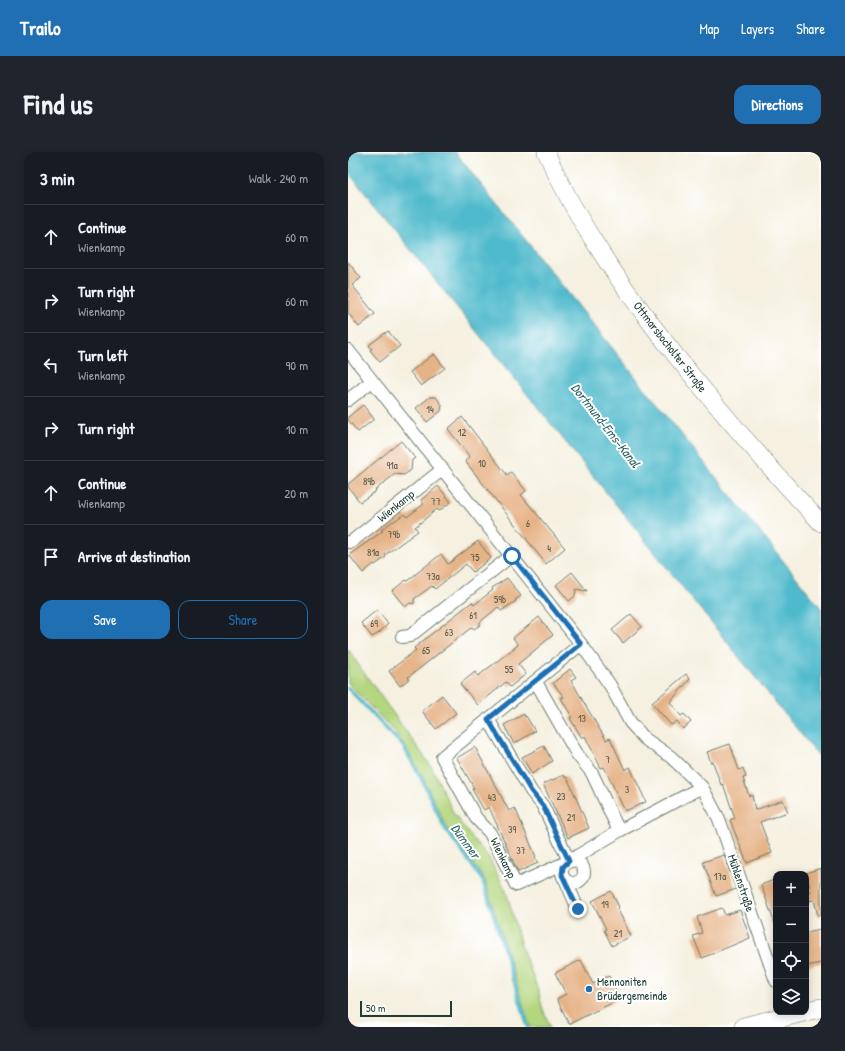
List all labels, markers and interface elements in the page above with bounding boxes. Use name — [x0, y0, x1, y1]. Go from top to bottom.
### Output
text: Trailo — [20, 15, 61, 41]
text: Map — [699, 19, 719, 38]
text: Layers — [741, 19, 774, 38]
text: Share — [796, 19, 825, 38]
text: Find us — [24, 85, 93, 123]
button: Directions — [734, 85, 821, 124]
text: 3 min — [40, 167, 75, 190]
text: Walk · 240 m — [249, 169, 308, 187]
text: Continue — [78, 217, 126, 238]
icon: ahead — [40, 226, 62, 248]
text: 60 m — [285, 228, 308, 246]
text: Wienkamp — [78, 238, 125, 256]
text: Turn right — [78, 281, 134, 302]
icon: right — [40, 290, 62, 312]
text: 60 m — [285, 292, 308, 310]
street label: Ottmarsbocholter Straße — [630, 298, 711, 396]
text: Wienkamp — [78, 302, 125, 320]
text: Turn left — [78, 345, 128, 366]
icon: left — [40, 354, 62, 376]
text: 90 m — [286, 356, 308, 374]
text: Wienkamp — [78, 366, 125, 384]
water label: Dortmund-Ems-Kanal — [567, 379, 645, 471]
house number: 14 — [426, 403, 434, 416]
icon: right — [40, 418, 62, 440]
text: Turn right — [78, 418, 134, 439]
text: 10 m — [286, 420, 308, 438]
house number: 12 — [458, 426, 466, 439]
house number: 10 — [478, 457, 487, 470]
house number: 91a — [386, 459, 398, 472]
text: Continue — [78, 473, 126, 494]
house number: 89b — [363, 475, 375, 488]
icon: ahead — [40, 482, 62, 504]
text: 20 m — [284, 484, 308, 502]
street label: Wienkamp — [374, 485, 418, 526]
text: Wienkamp — [78, 494, 125, 512]
house number: 77 — [431, 495, 441, 508]
house number: 6 — [526, 517, 530, 530]
house number: 79b — [388, 528, 400, 541]
house number: 4 — [547, 542, 551, 555]
icon: arrive — [40, 546, 62, 568]
text: Arrive at destination — [78, 546, 190, 567]
house number: 81a — [367, 546, 379, 559]
route start — [503, 547, 521, 565]
house number: 75 — [470, 551, 480, 564]
house number: 73a — [426, 570, 440, 583]
house number: 59b — [494, 593, 506, 606]
button: Save — [40, 600, 170, 639]
button: Share — [178, 600, 308, 639]
house number: 61 — [469, 609, 477, 622]
house number: 69 — [370, 617, 378, 630]
house number: 63 — [445, 626, 454, 639]
house number: 65 — [422, 644, 431, 657]
house number: 55 — [505, 663, 514, 676]
house number: 13 — [578, 712, 587, 725]
house number: 7 — [606, 753, 611, 766]
house number: 3 — [625, 783, 630, 796]
house number: 23 — [556, 790, 566, 803]
house number: 43 — [488, 791, 497, 804]
house number: 21 — [567, 811, 576, 824]
water label: Dümmer — [447, 820, 486, 864]
house number: 39 — [508, 823, 516, 836]
street label: Wienkamp — [486, 835, 521, 881]
house number: 37 — [516, 844, 526, 857]
street label: Mühlenstraße — [724, 852, 759, 914]
house number: 17a — [714, 870, 726, 883]
map controls — [773, 871, 809, 1015]
button: + — [773, 871, 809, 907]
house number: 19 — [601, 898, 609, 911]
route end — [569, 900, 587, 918]
button: − — [773, 907, 809, 943]
house number: 21 — [614, 927, 623, 940]
button: locate — [773, 943, 809, 979]
place label: Mennoniten Brüdergemeinde — [597, 973, 667, 1004]
button: layers — [773, 979, 809, 1015]
marker: Mennoniten Brüdergemeinde — [584, 984, 594, 994]
scale bar — [360, 999, 452, 1018]
text: 50 m — [366, 1001, 386, 1015]

